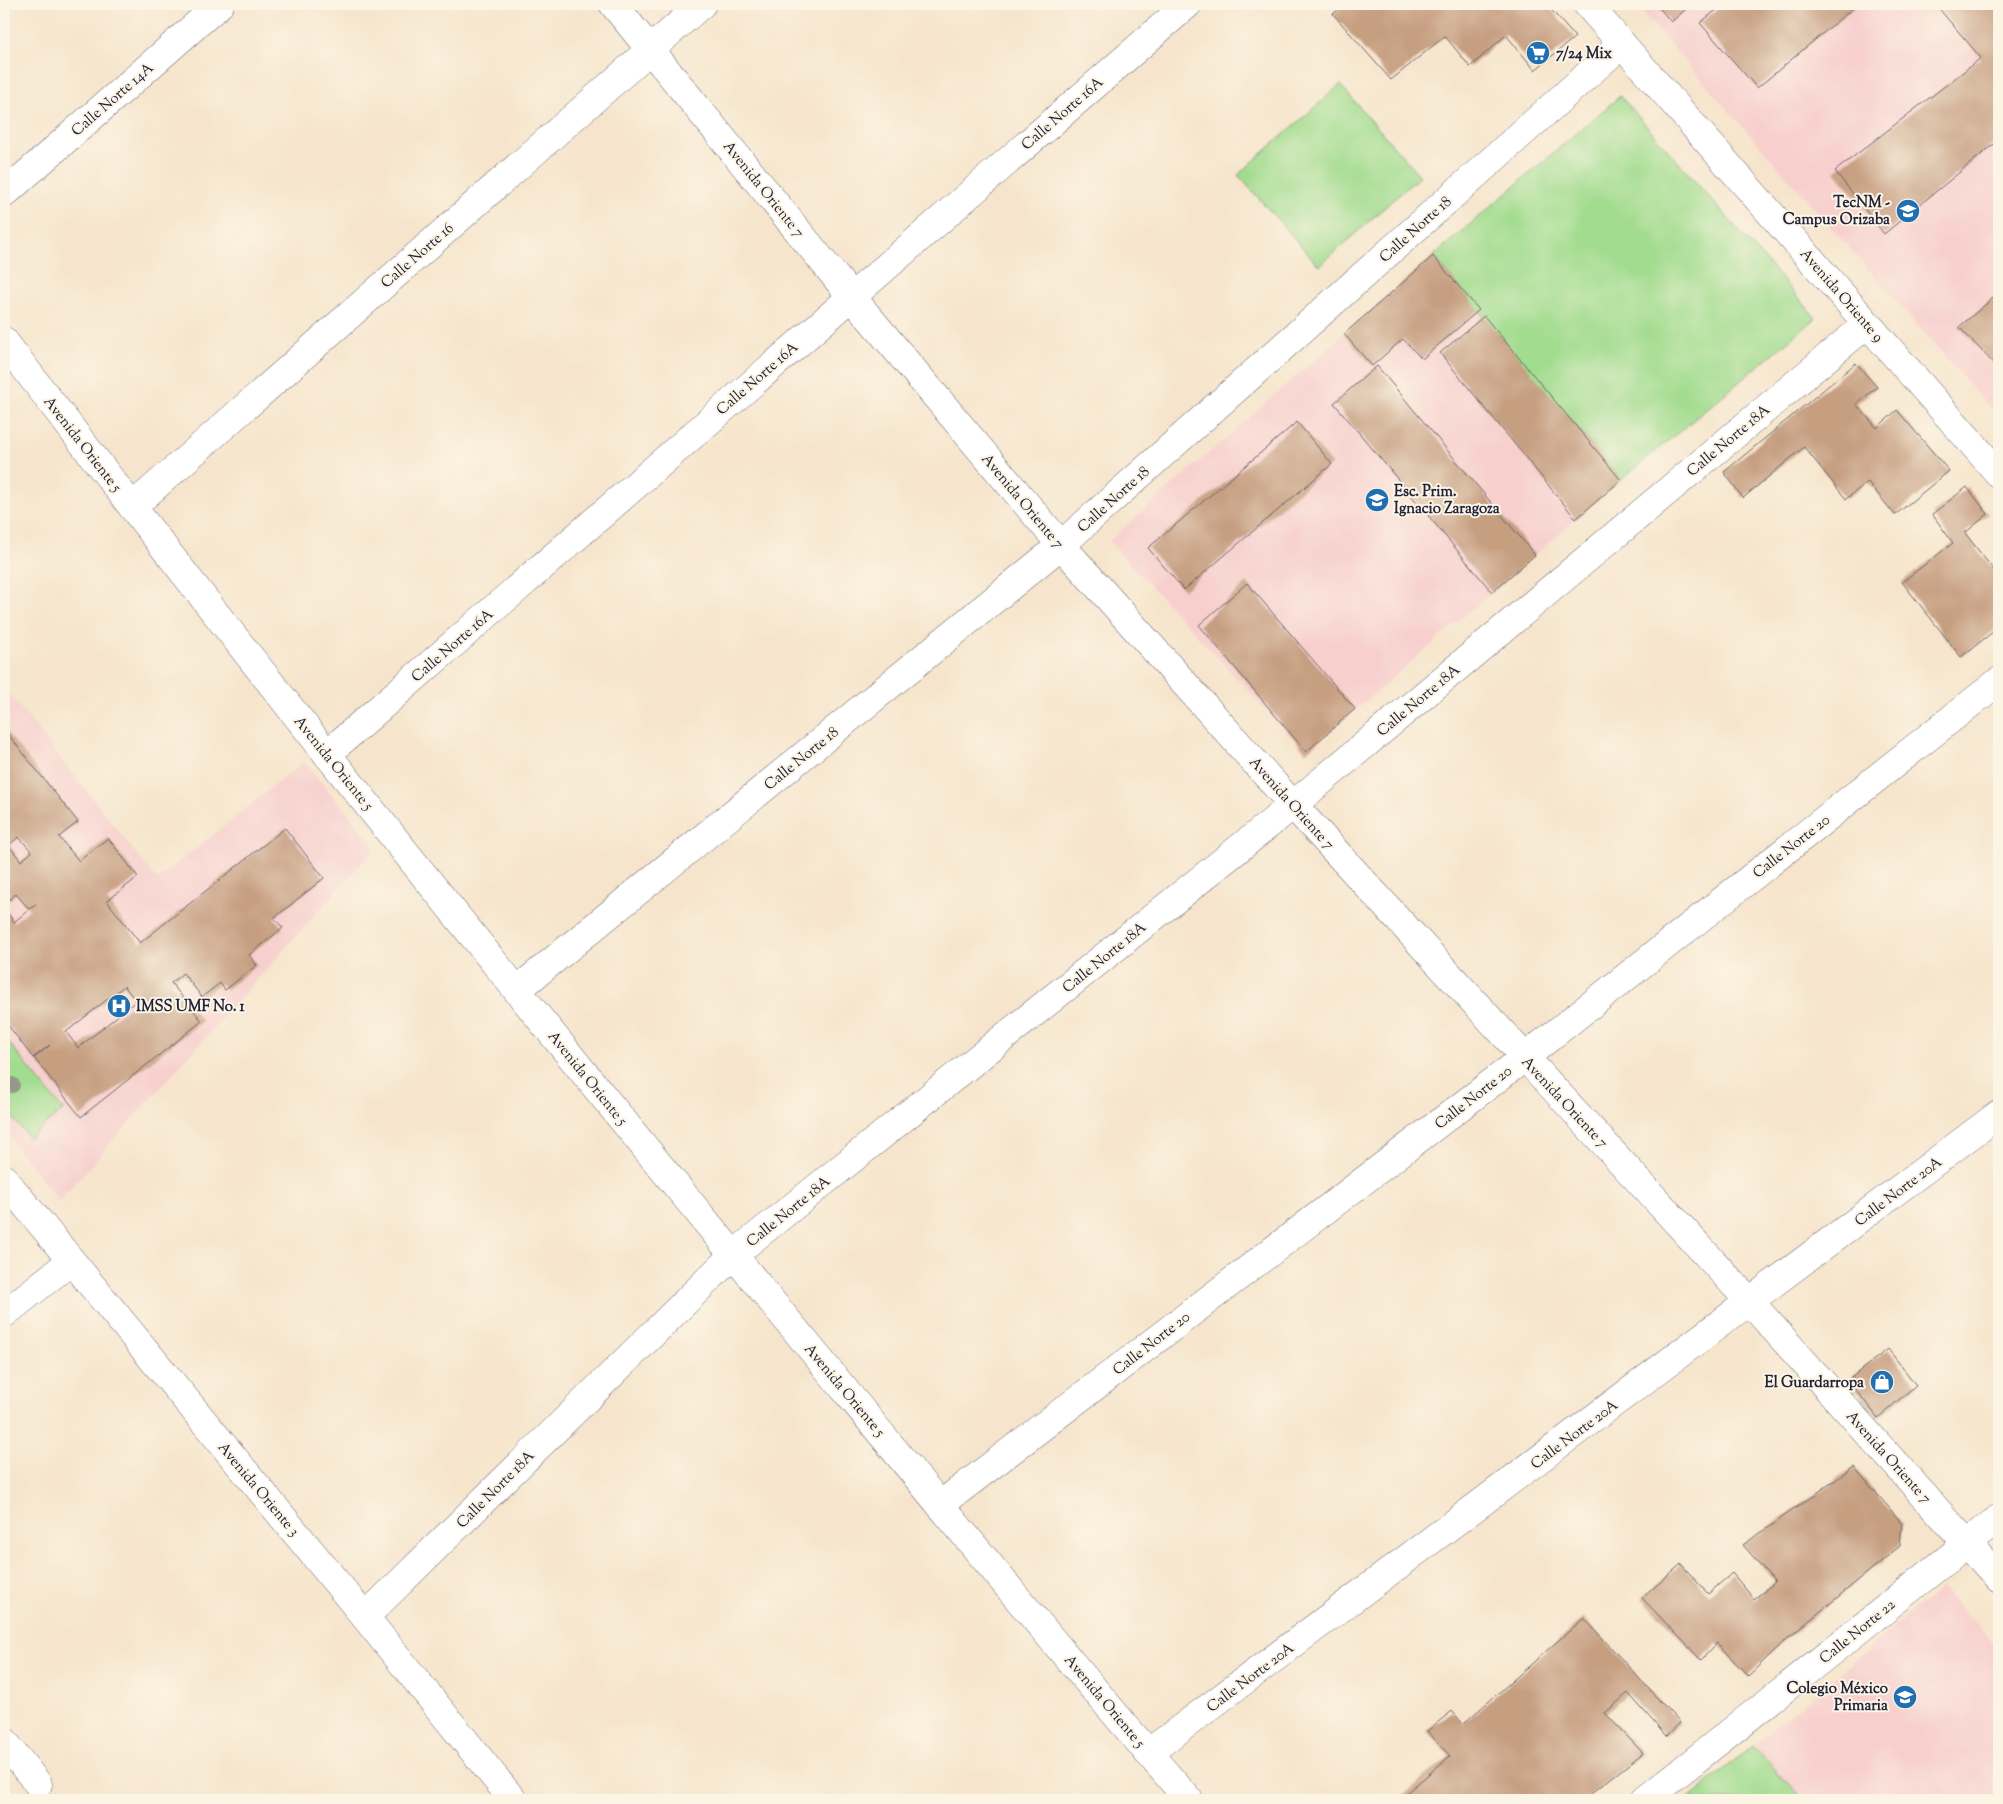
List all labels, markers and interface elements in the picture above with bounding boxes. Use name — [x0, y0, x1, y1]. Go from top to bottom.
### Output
supermarket icon: 7/24 Mix — [1525, 40, 1551, 66]
place label: 7/24 Mix — [1556, 44, 1613, 65]
street label: Calle Norte 14A — [67, 58, 159, 142]
street label: Calle Norte 16A — [1017, 73, 1109, 156]
street label: Avenida Oriente 7 — [717, 137, 809, 243]
street label: Calle Norte 18 — [1375, 192, 1457, 268]
place label: TecNM - Campus Orizaba — [1783, 193, 1890, 231]
school or university icon: TecNM - Campus Orizaba — [1895, 198, 1921, 224]
street label: Calle Norte 16 — [377, 218, 459, 294]
street label: Avenida Oriente 9 — [1794, 244, 1888, 348]
street label: Calle Norte 16A — [712, 338, 804, 421]
street label: Avenida Oriente 5 — [38, 393, 126, 497]
street label: Calle Norte 18A — [1683, 400, 1775, 482]
street label: Avenida Oriente 7 — [976, 450, 1068, 554]
street label: Calle Norte 18 — [1073, 462, 1155, 538]
place label: Esc. Prim. Ignacio Zaragoza — [1394, 482, 1500, 520]
school or university icon: Esc. Prim. Ignacio Zaragoza — [1364, 487, 1390, 513]
street label: Calle Norte 16A — [407, 605, 499, 688]
street label: Calle Norte 18A — [1373, 660, 1465, 742]
street label: Avenida Oriente 5 — [288, 712, 378, 816]
street label: Calle Norte 18 — [760, 722, 844, 796]
street label: Avenida Oriente 7 — [1243, 753, 1339, 855]
street label: Calle Norte 20 — [1749, 810, 1835, 884]
street label: Calle Norte 18A — [1058, 918, 1151, 999]
hospital icon: IMSS UMF No. 1 — [106, 993, 132, 1019]
place label: IMSS UMF No. 1 — [136, 997, 246, 1018]
street label: Avenida Oriente 5 — [542, 1027, 632, 1131]
street label: Avenida Oriente 7 — [1516, 1053, 1612, 1154]
street label: Calle Norte 20 — [1431, 1061, 1517, 1135]
street label: Calle Norte 20A — [1851, 1152, 1947, 1232]
street label: Calle Norte 18A — [742, 1172, 835, 1253]
street label: Calle Norte 20 — [1109, 1307, 1195, 1381]
street label: Avenida Oriente 5 — [798, 1340, 889, 1442]
shop icon: El Guardarropa — [1869, 1369, 1895, 1395]
place label: El Guardarropa — [1765, 1373, 1864, 1394]
street label: Calle Norte 20A — [1527, 1395, 1623, 1475]
street label: Avenida Oriente 7 — [1840, 1407, 1936, 1509]
street label: Avenida Oriente 3 — [212, 1438, 304, 1542]
street label: Calle Norte 18A — [452, 1446, 540, 1534]
street label: Calle Norte 22 — [1816, 1595, 1900, 1669]
street label: Calle Norte 20A — [1203, 1638, 1299, 1718]
street label: Avenida Oriente 5 — [1058, 1651, 1149, 1753]
place label: Colegio México Primaria — [1786, 1679, 1888, 1717]
school or university icon: Colegio México Primaria — [1892, 1684, 1918, 1710]

